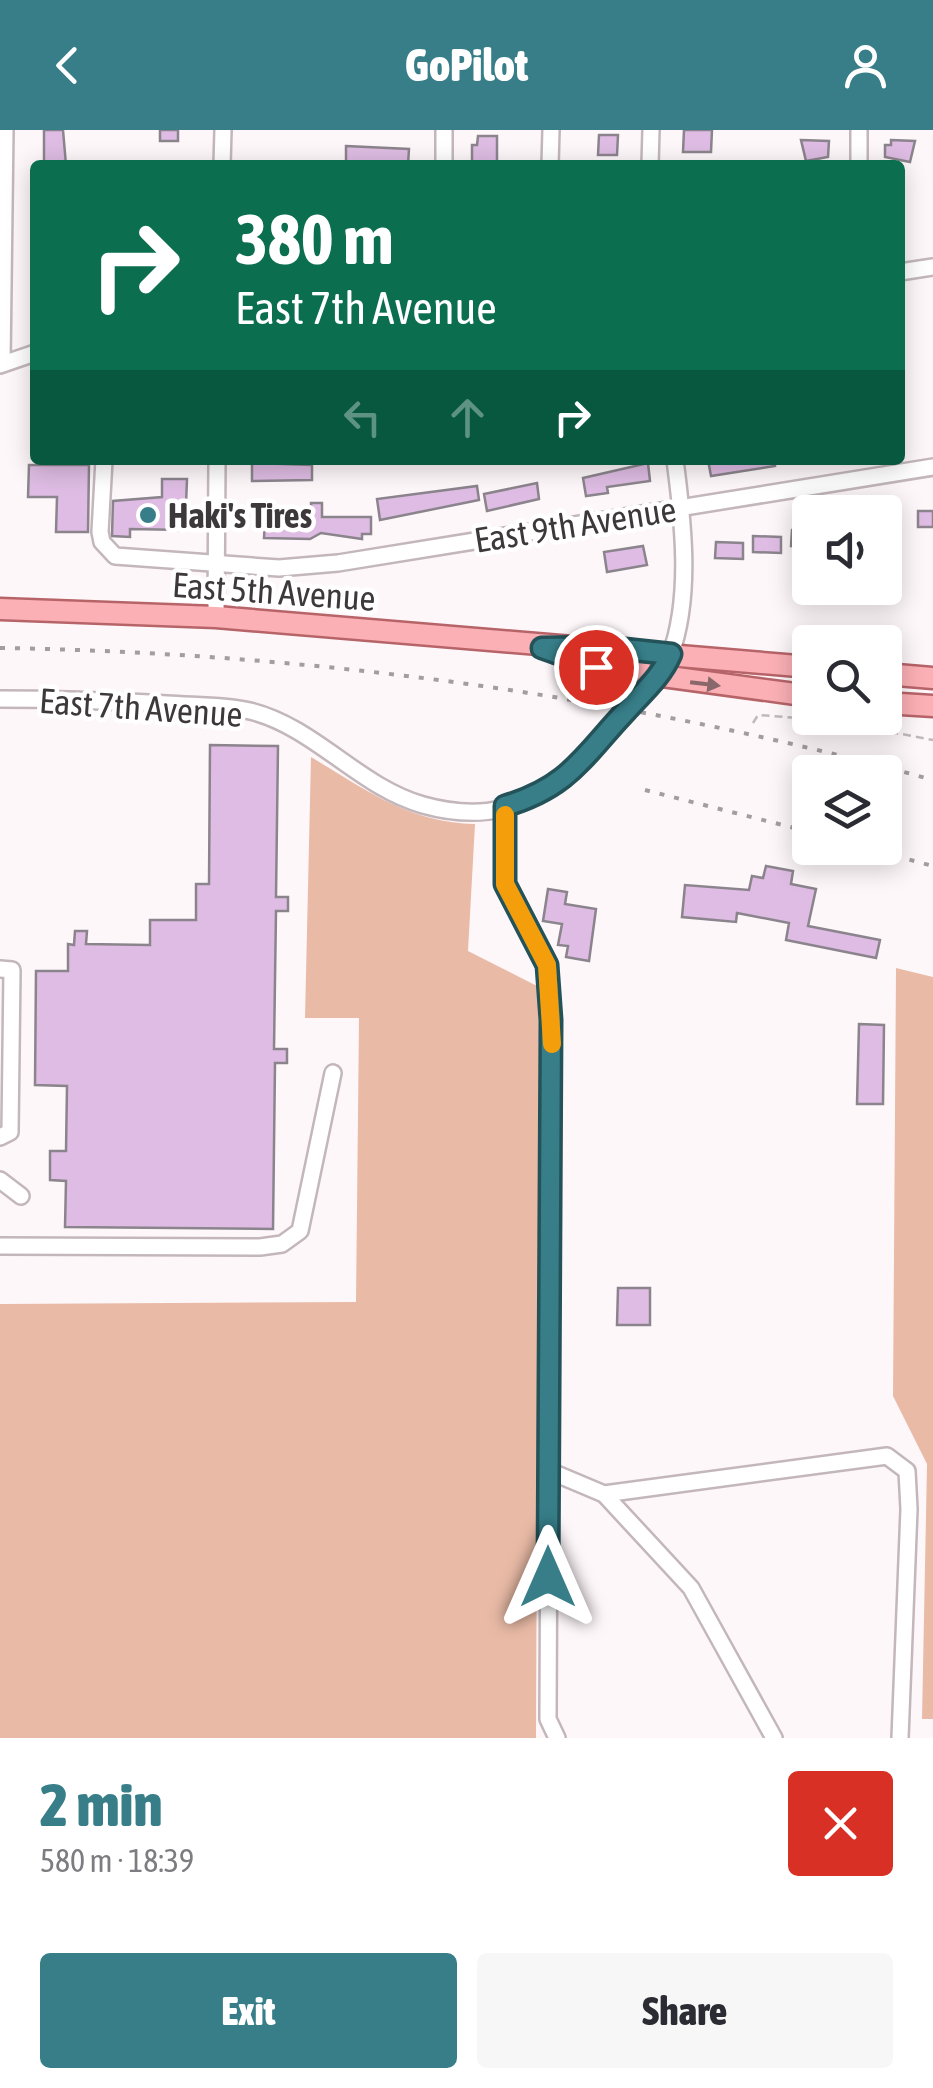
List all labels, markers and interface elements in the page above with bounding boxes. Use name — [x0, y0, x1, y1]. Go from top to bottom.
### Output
icon: back — [40, 38, 95, 93]
icon: person — [838, 38, 893, 93]
text: GoPilot — [405, 39, 528, 91]
text: 380 m — [235, 199, 394, 279]
icon: right — [70, 200, 200, 330]
text: East 7th Avenue — [235, 282, 497, 334]
icon: left — [335, 390, 390, 445]
icon: ahead — [440, 390, 495, 445]
icon: right — [545, 390, 600, 445]
street label: East 9th Avenue — [471, 488, 679, 560]
place label: Haki's Tires — [168, 495, 312, 535]
map controls — [792, 495, 902, 865]
button: sound — [792, 495, 902, 605]
marker: Haki's Tires — [137, 504, 159, 526]
street label: East 5th Avenue — [171, 564, 377, 618]
pin — [554, 625, 639, 710]
button: search — [792, 625, 902, 735]
icon: arrive — [569, 640, 624, 695]
one-way arrow — [690, 676, 722, 692]
street label: East 7th Avenue — [38, 680, 244, 734]
button: layers — [792, 755, 902, 865]
position arrow — [496, 1525, 600, 1629]
text: 2 min — [40, 1770, 163, 1839]
button: close — [788, 1771, 893, 1876]
text: 580 m · 18:39 — [40, 1842, 194, 1879]
button: Exit — [40, 1953, 457, 2068]
button: Share — [477, 1953, 893, 2068]

